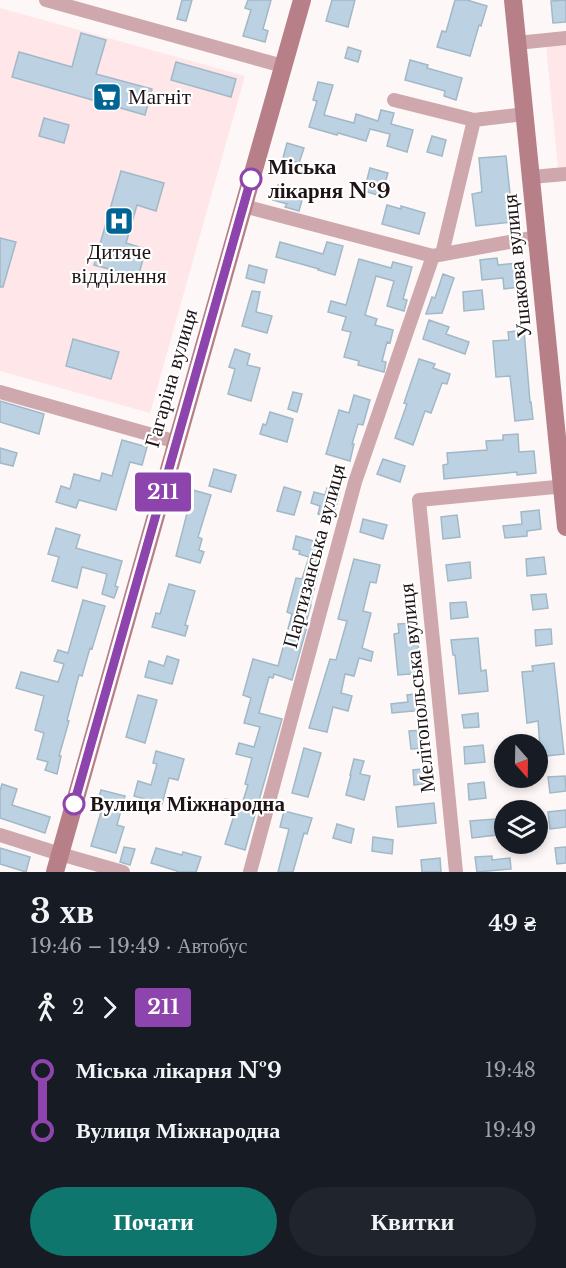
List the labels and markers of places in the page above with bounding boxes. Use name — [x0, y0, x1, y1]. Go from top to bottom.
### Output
supermarket icon: Магніт — [91, 81, 123, 113]
place label: Магніт — [128, 84, 191, 110]
place label: Міська лікарня №9 — [268, 154, 391, 204]
marker: Міська лікарня №9 — [240, 168, 262, 190]
hospital icon: Дитяче відділення — [103, 205, 135, 237]
place label: Дитяче відділення — [72, 239, 167, 289]
place label: Вулиця Міжнародна — [90, 791, 285, 817]
marker: Вулиця Міжнародна — [63, 793, 85, 815]

